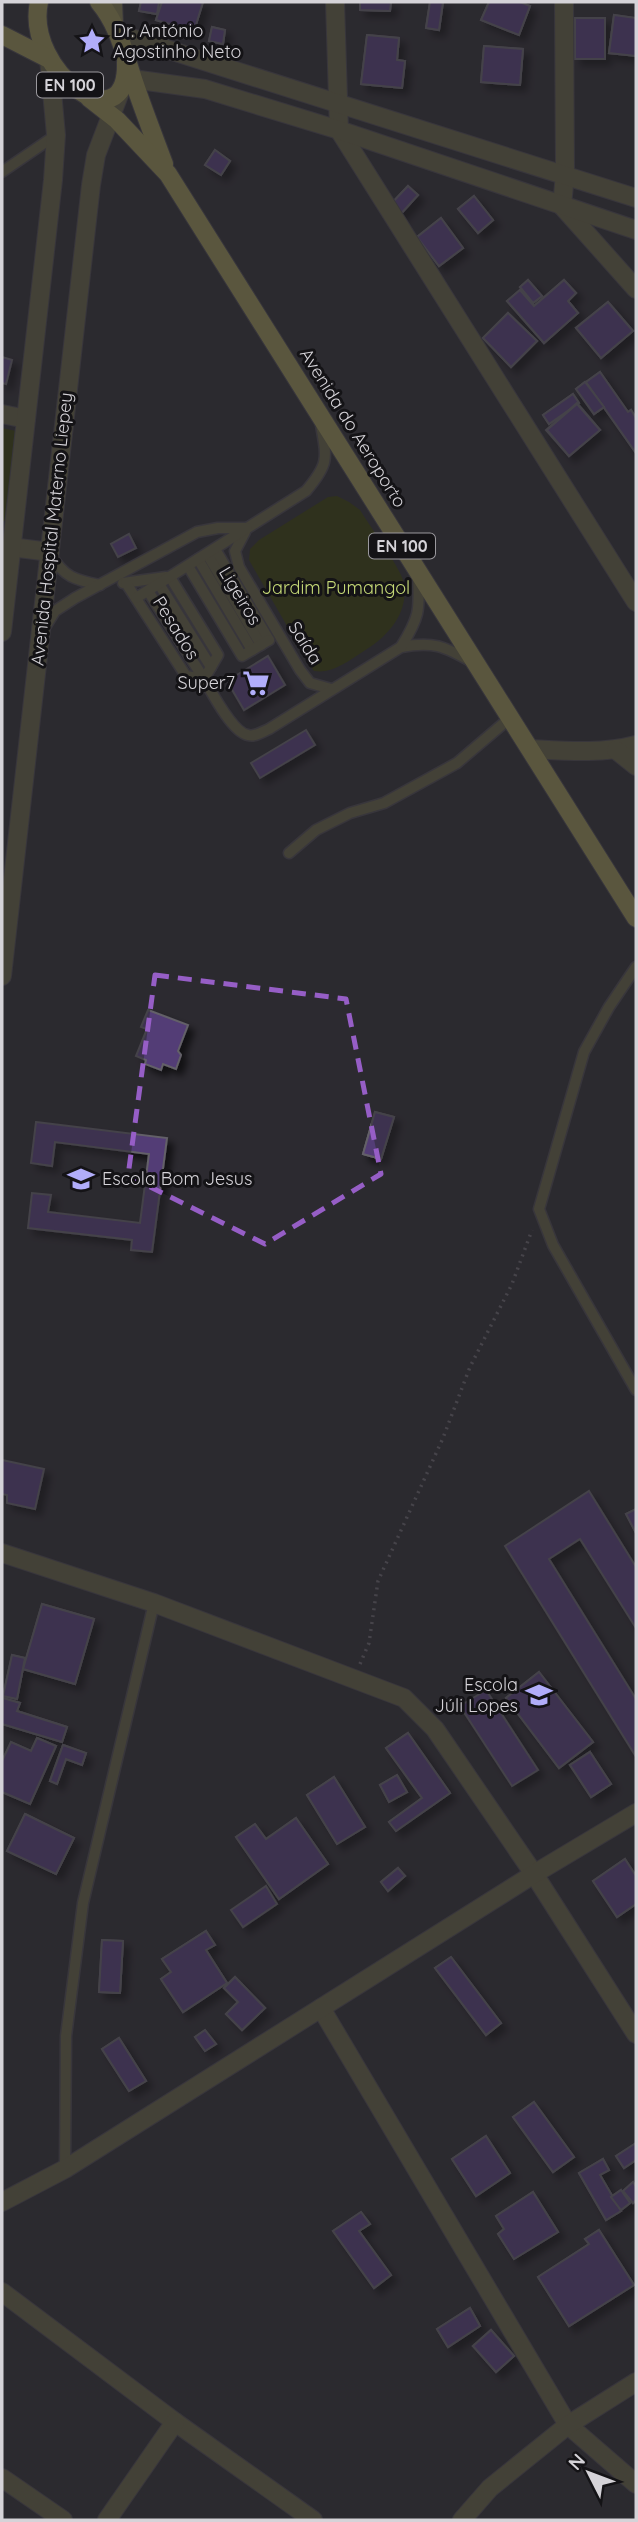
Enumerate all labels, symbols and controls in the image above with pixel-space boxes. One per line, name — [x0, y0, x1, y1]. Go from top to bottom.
place label: Dr. António Agostinho Neto — [113, 19, 241, 63]
place icon: Dr. António Agostinho Neto — [77, 26, 107, 56]
road number: EN 100 — [37, 72, 103, 97]
street label: Avenida do Aeroporto — [295, 344, 412, 512]
street label: Avenida Hospital Materno Liepey — [26, 391, 77, 667]
road number: EN 100 — [369, 534, 435, 558]
street label: Ligeiros — [214, 562, 267, 629]
park label: Jardim Pumangol — [262, 576, 410, 599]
street label: Pesados — [148, 592, 205, 664]
street label: Saída — [283, 617, 328, 669]
supermarket icon: Super7 — [241, 668, 271, 698]
place label: Super7 — [177, 671, 235, 694]
school or university icon: Escola Bom Jesus — [66, 1164, 96, 1194]
place label: Escola Bom Jesus — [102, 1167, 252, 1190]
place label: Escola Júli Lopes — [435, 1673, 518, 1717]
school or university icon: Escola Júli Lopes — [524, 1680, 554, 1710]
north arrow — [554, 2438, 624, 2508]
text: N — [563, 2448, 590, 2475]

